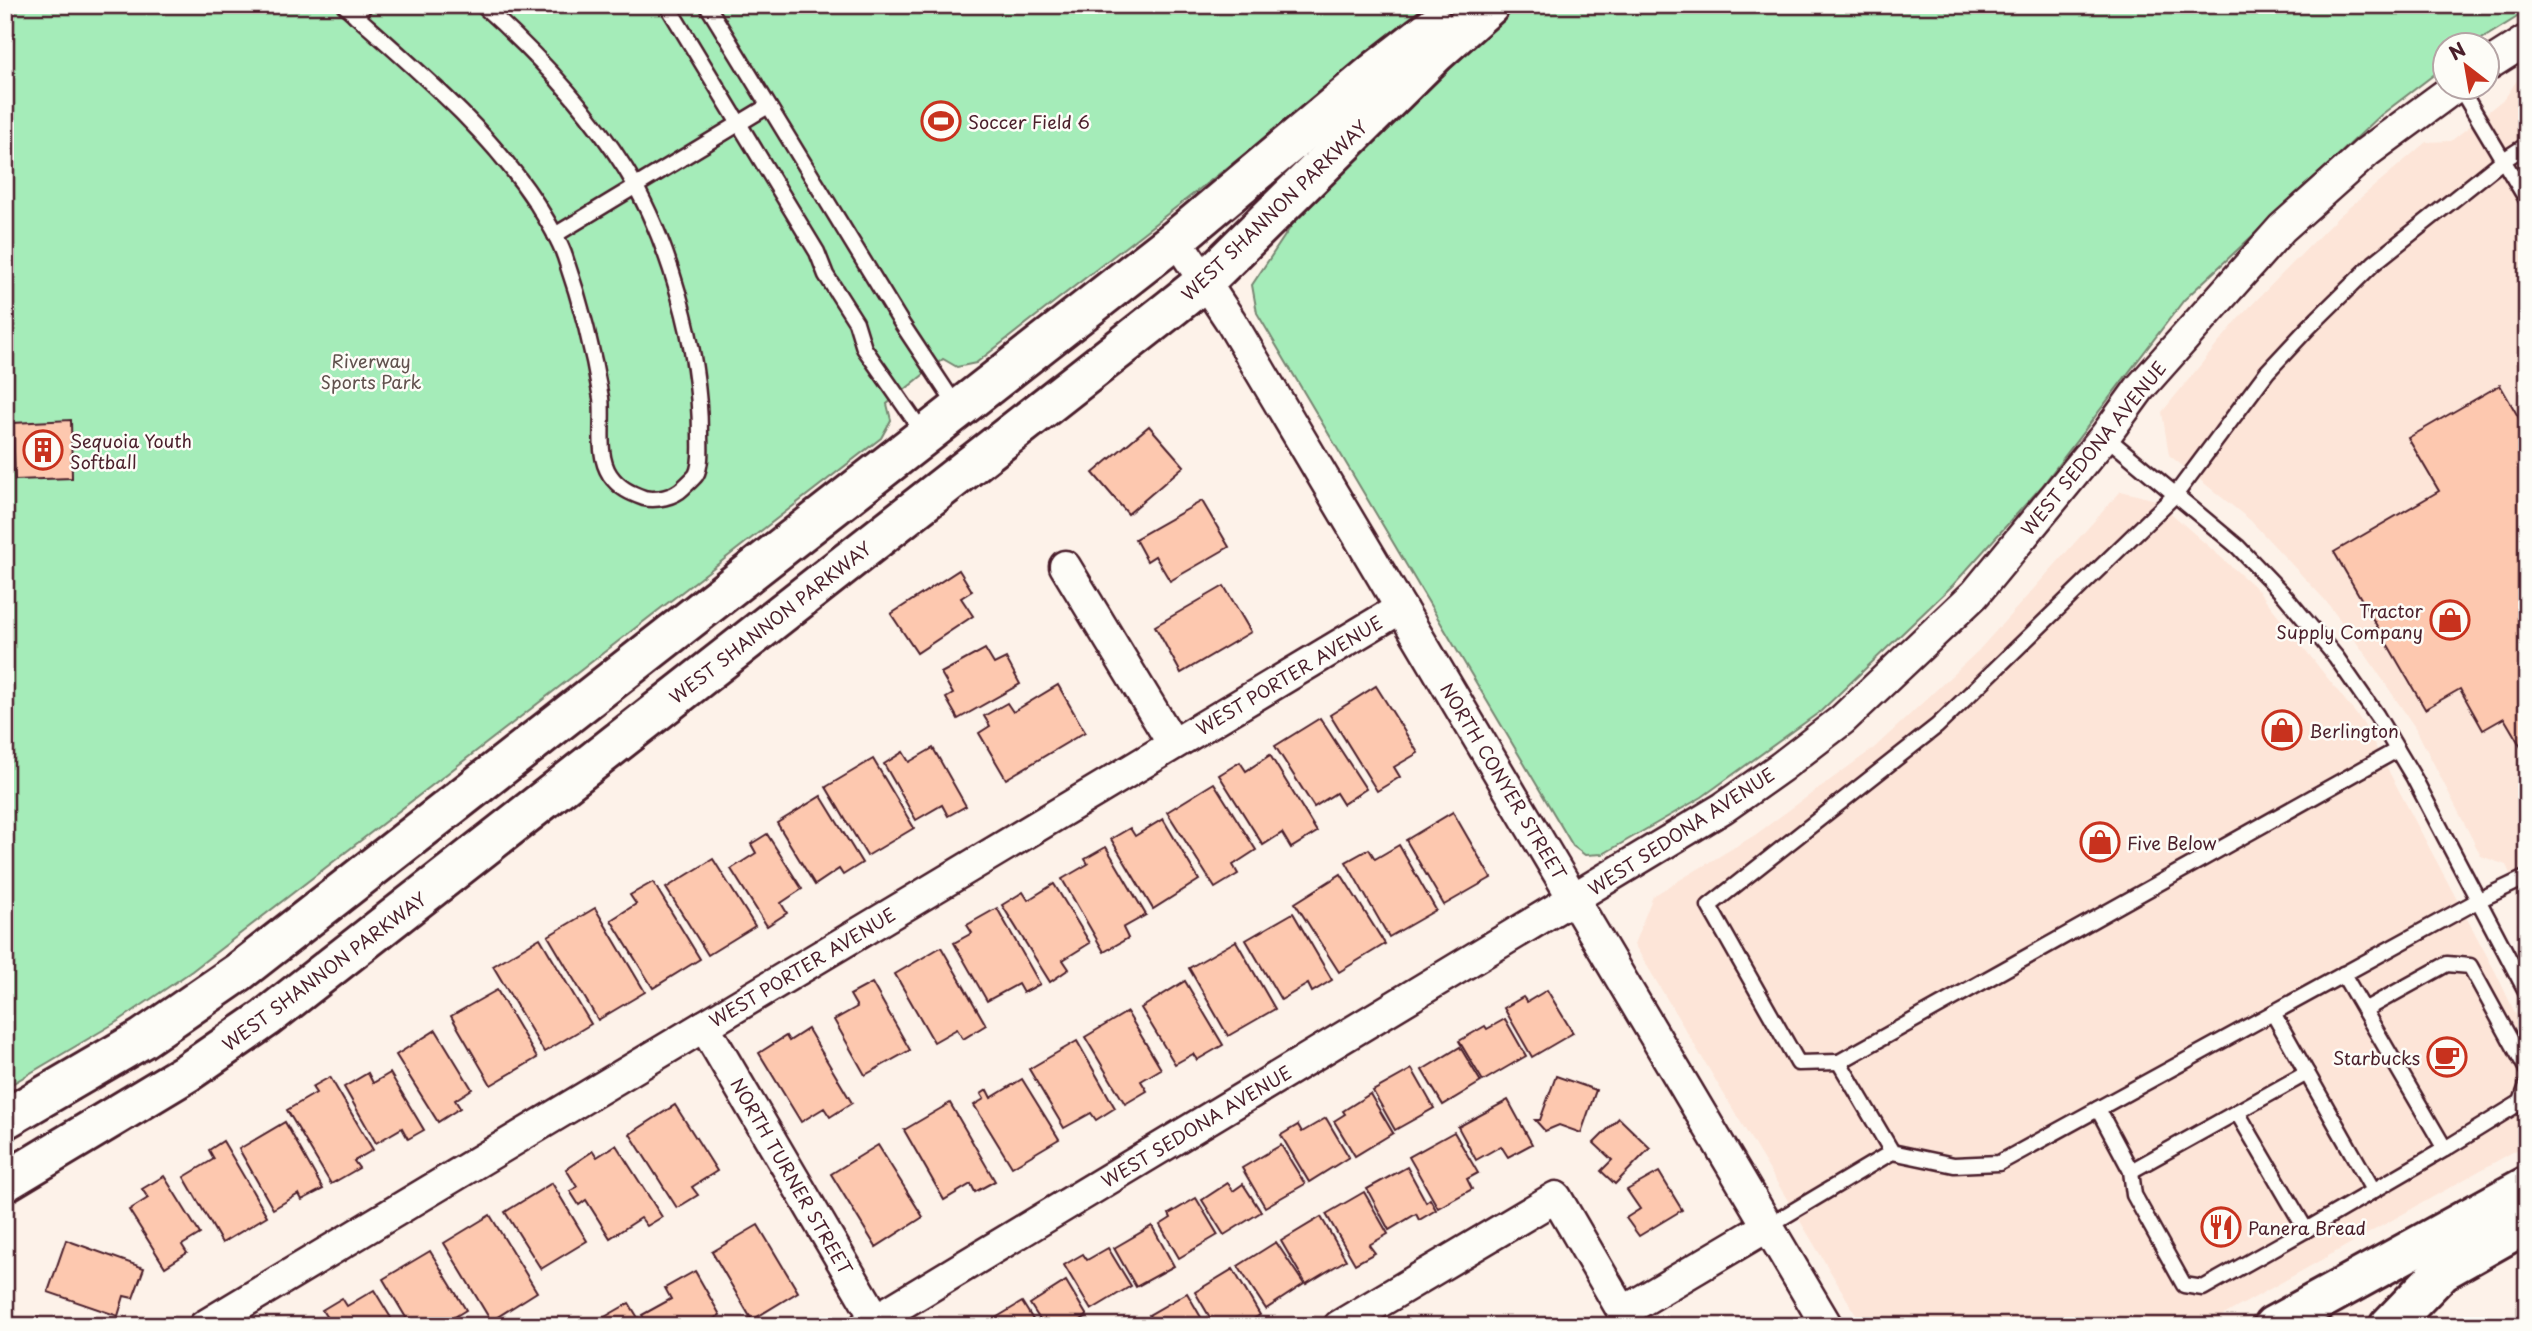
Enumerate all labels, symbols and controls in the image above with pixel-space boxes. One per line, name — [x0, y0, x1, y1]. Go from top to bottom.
north arrow — [2430, 32, 2500, 102]
text: N — [2443, 35, 2470, 66]
sports icon: Soccer Field 6 — [920, 100, 962, 142]
place label: Soccer Field 6 — [968, 108, 1090, 135]
street label: WEST SHANNON PARKWAY — [1175, 113, 1373, 307]
park label: Riverway Sports Park — [320, 347, 422, 395]
street label: WEST SEDONA AVENUE — [2014, 355, 2172, 541]
place label: Sequoia Youth Softball — [70, 427, 192, 475]
building icon: Sequoia Youth Softball — [22, 429, 64, 471]
street label: WEST SHANNON PARKWAY — [663, 534, 877, 710]
place label: Tractor Supply Company — [2276, 597, 2424, 645]
shop icon: Tractor Supply Company — [2429, 599, 2471, 641]
street label: WEST PORTER AVENUE — [1191, 609, 1387, 741]
street label: NORTH CONYER STREET — [1434, 677, 1574, 885]
shop icon: Berlington — [2261, 709, 2303, 751]
place label: Berlington — [2309, 717, 2399, 744]
street label: WEST SEDONA AVENUE — [1582, 760, 1780, 902]
shop icon: Five Below — [2079, 821, 2121, 863]
place label: Five Below — [2127, 829, 2216, 856]
street label: WEST SHANNON PARKWAY — [216, 885, 432, 1057]
street label: WEST PORTER AVENUE — [704, 901, 900, 1033]
cafe icon: Starbucks — [2426, 1036, 2468, 1078]
place label: Starbucks — [2333, 1044, 2420, 1071]
street label: WEST SEDONA AVENUE — [1096, 1058, 1296, 1194]
street label: NORTH TURNER STREET — [724, 1072, 860, 1280]
restaurant icon: Panera Bread — [2200, 1206, 2242, 1248]
place label: Panera Bread — [2248, 1214, 2366, 1241]

